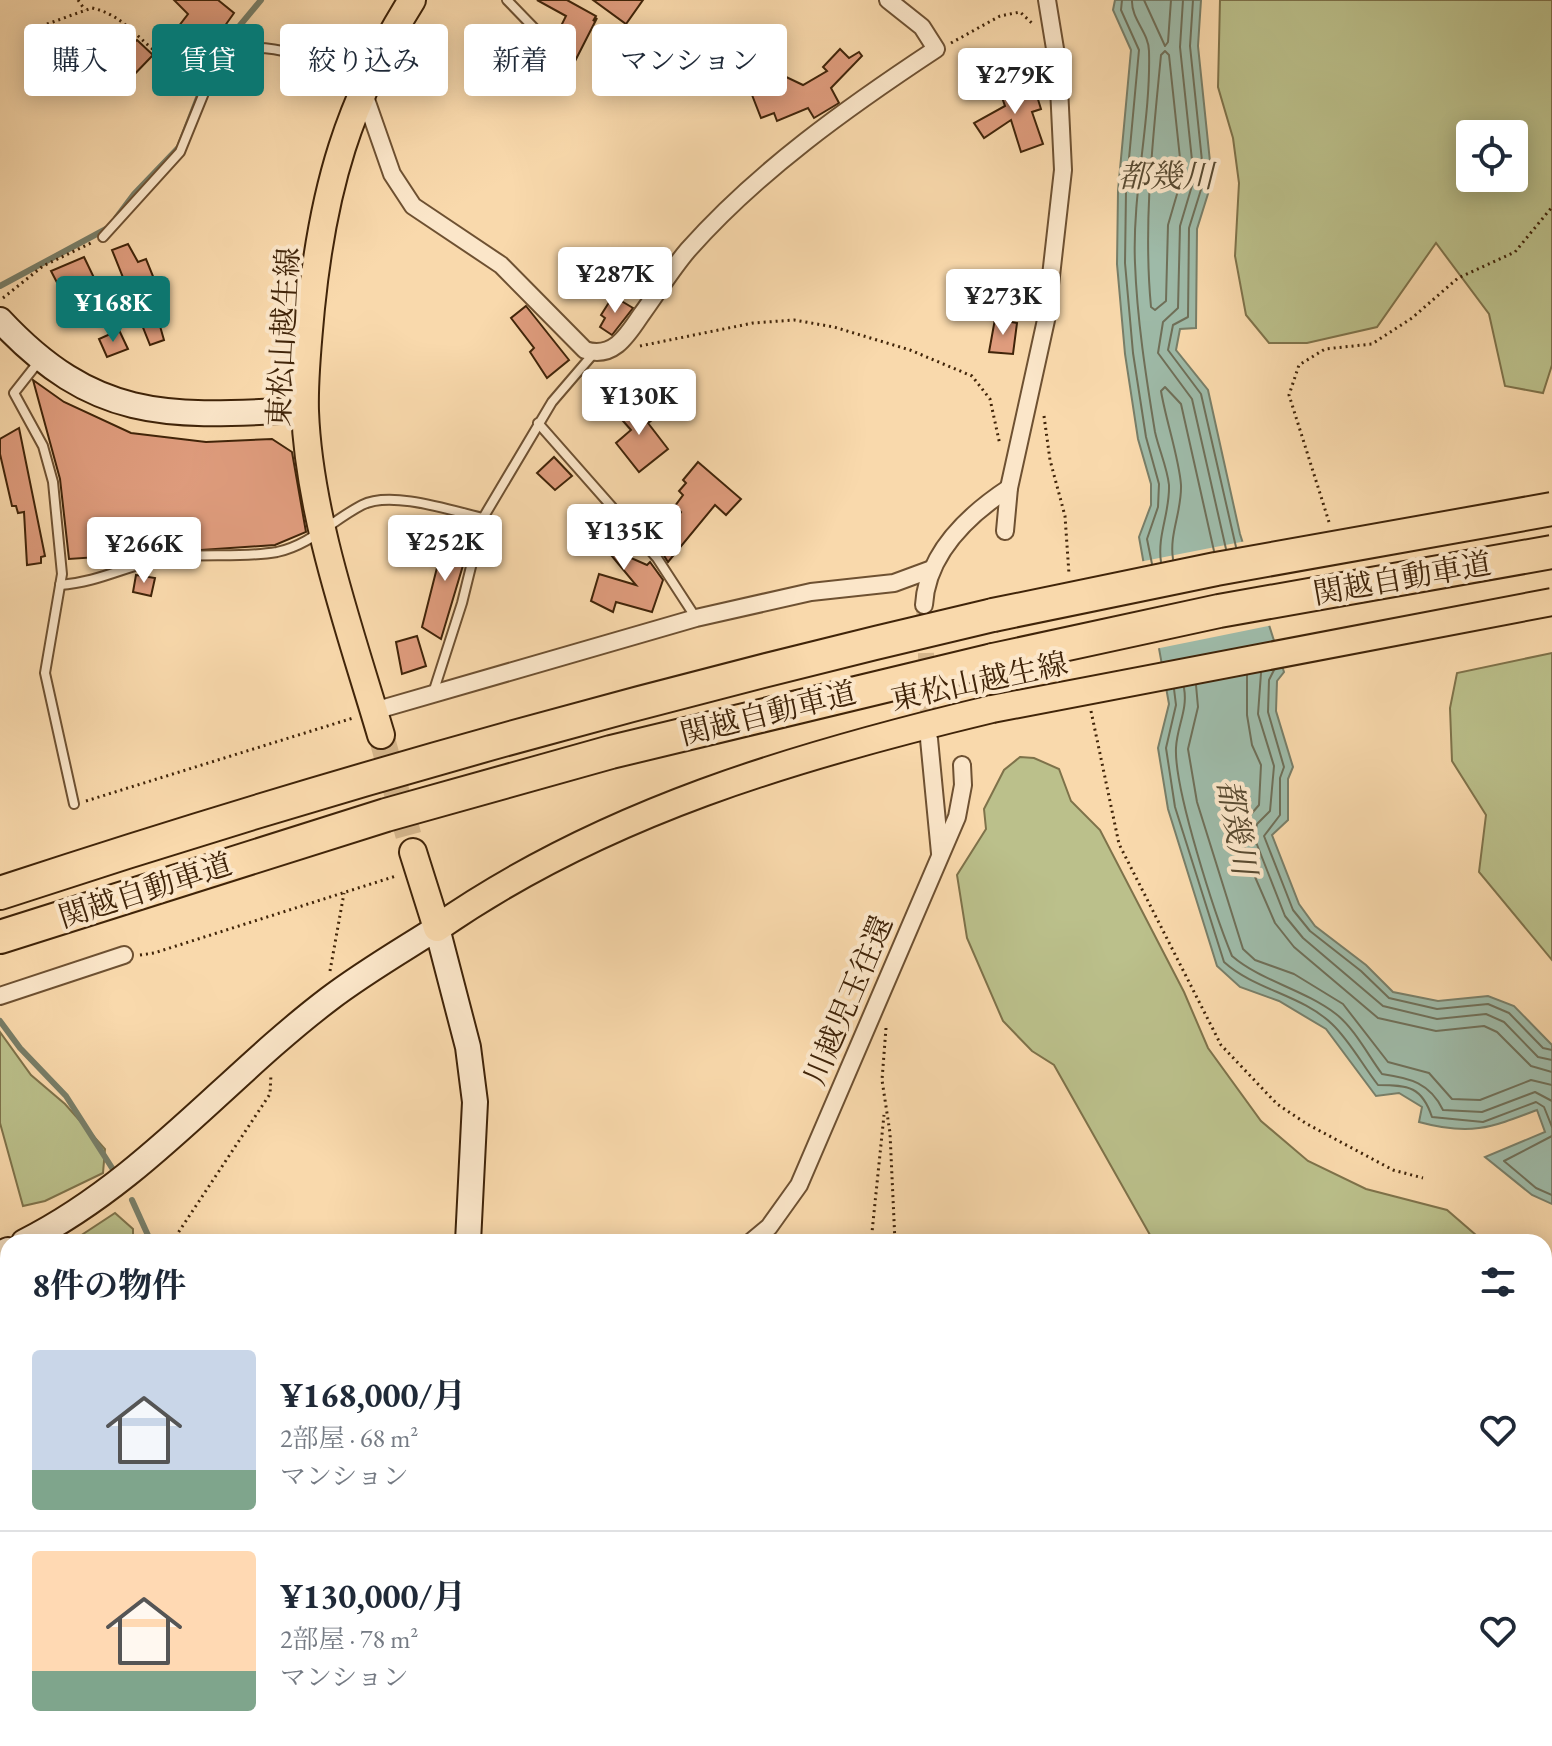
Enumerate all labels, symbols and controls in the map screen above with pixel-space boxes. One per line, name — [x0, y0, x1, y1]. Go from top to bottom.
chip: 購入 — [24, 24, 136, 96]
chip: 賃貸 — [152, 24, 264, 96]
chip: 絞り込み — [280, 24, 448, 96]
chip: 新着 — [464, 24, 576, 96]
chip: マンション — [592, 24, 787, 96]
pin: ¥279K — [959, 48, 1071, 116]
text: ¥279K — [976, 57, 1054, 91]
map controls — [1456, 120, 1528, 192]
button: locate — [1456, 120, 1528, 192]
water label: 都幾川 — [1118, 155, 1217, 197]
street label: 東松山越生線 — [259, 246, 307, 428]
pin: ¥287K — [559, 247, 671, 315]
text: ¥287K — [576, 256, 654, 290]
pin: ¥273K — [947, 269, 1059, 337]
pin: ¥168K — [57, 276, 169, 344]
text: ¥273K — [964, 278, 1042, 312]
text: ¥168K — [74, 285, 152, 319]
pin: ¥130K — [583, 369, 695, 437]
text: ¥130K — [600, 378, 678, 412]
pin: ¥135K — [568, 504, 680, 572]
text: ¥135K — [585, 513, 663, 547]
pin: ¥252K — [389, 515, 501, 583]
pin: ¥266K — [88, 517, 200, 585]
text: ¥252K — [406, 524, 484, 558]
text: ¥266K — [105, 526, 183, 560]
street label: 関越自動車道 — [1310, 543, 1494, 613]
street label: 東松山越生線 — [887, 643, 1071, 719]
street label: 関越自動車道 — [676, 672, 860, 754]
water label: 都幾川 — [1208, 776, 1267, 881]
street label: 関越自動車道 — [53, 844, 237, 936]
street label: 川越児玉往還 — [795, 910, 901, 1090]
icon: filters — [1476, 1260, 1520, 1304]
text: 8件の物件 — [32, 1263, 186, 1307]
text: ¥168,000/月 — [280, 1373, 466, 1417]
icon: home — [96, 1382, 192, 1478]
icon: heart — [1476, 1408, 1520, 1452]
text: 2部屋 · 68 m² — [280, 1421, 418, 1455]
text: マンション — [280, 1459, 409, 1493]
text: ¥130,000/月 — [280, 1574, 466, 1618]
icon: home — [96, 1583, 192, 1679]
icon: heart — [1476, 1609, 1520, 1653]
text: 2部屋 · 78 m² — [280, 1622, 418, 1656]
text: マンション — [280, 1660, 409, 1694]

